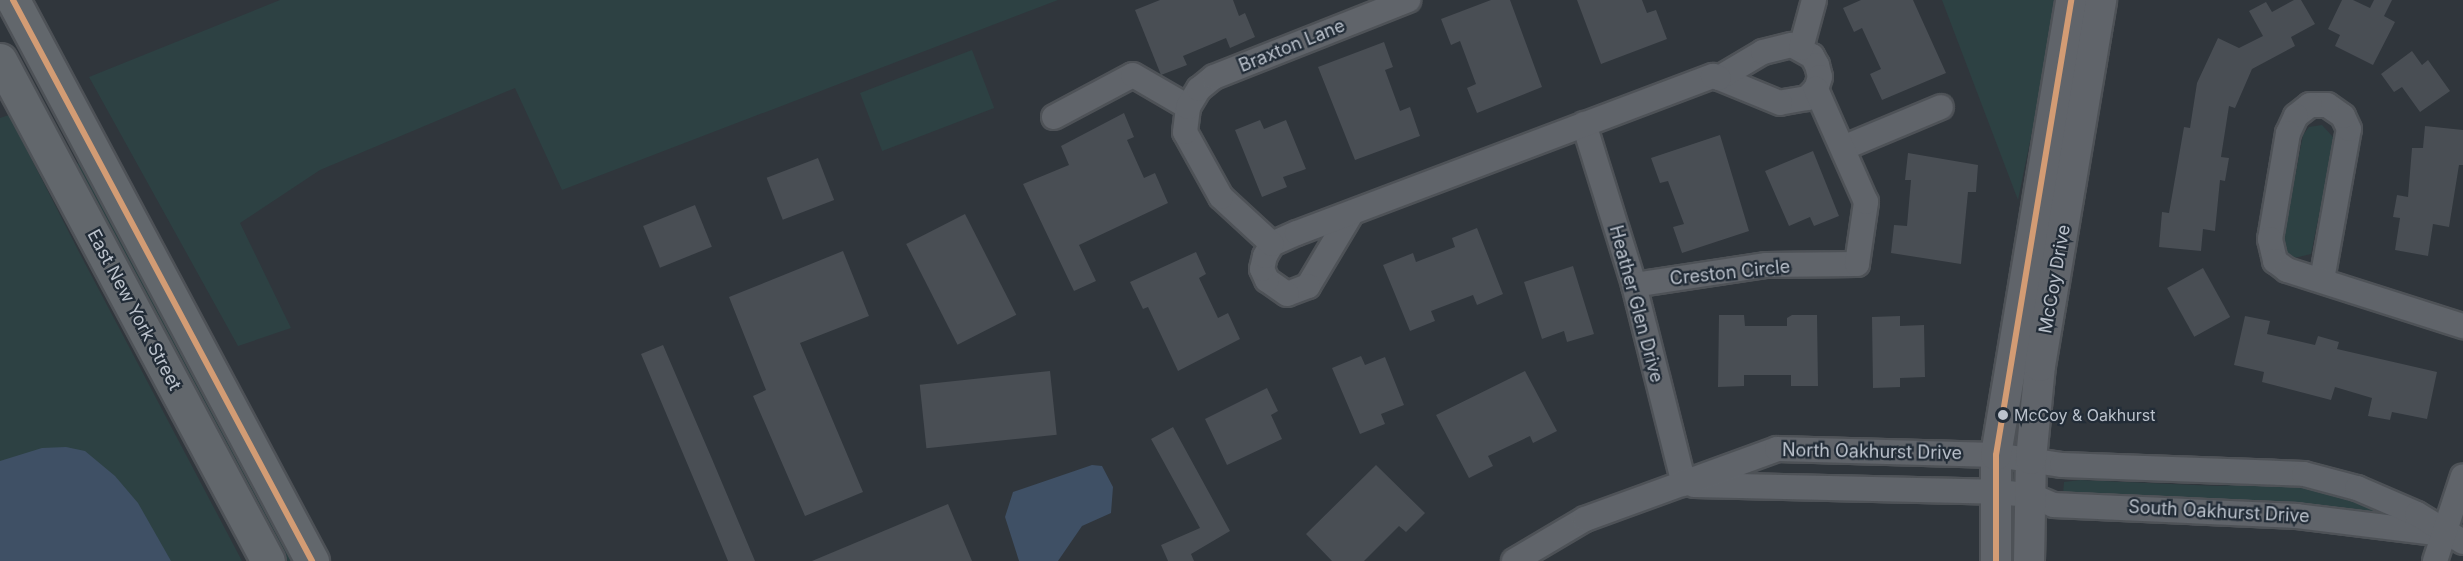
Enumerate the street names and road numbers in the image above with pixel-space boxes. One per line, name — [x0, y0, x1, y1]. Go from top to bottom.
street label: Braxton Lane — [1236, 15, 1348, 77]
street label: Heather Glen Drive — [1605, 223, 1667, 385]
street label: McCoy Drive — [2035, 223, 2075, 335]
street label: East New York Street — [82, 226, 186, 394]
street label: Creston Circle — [1669, 256, 1791, 290]
street label: North Oakhurst Drive — [1782, 440, 1962, 464]
street label: South Oakhurst Drive — [2128, 496, 2310, 528]

